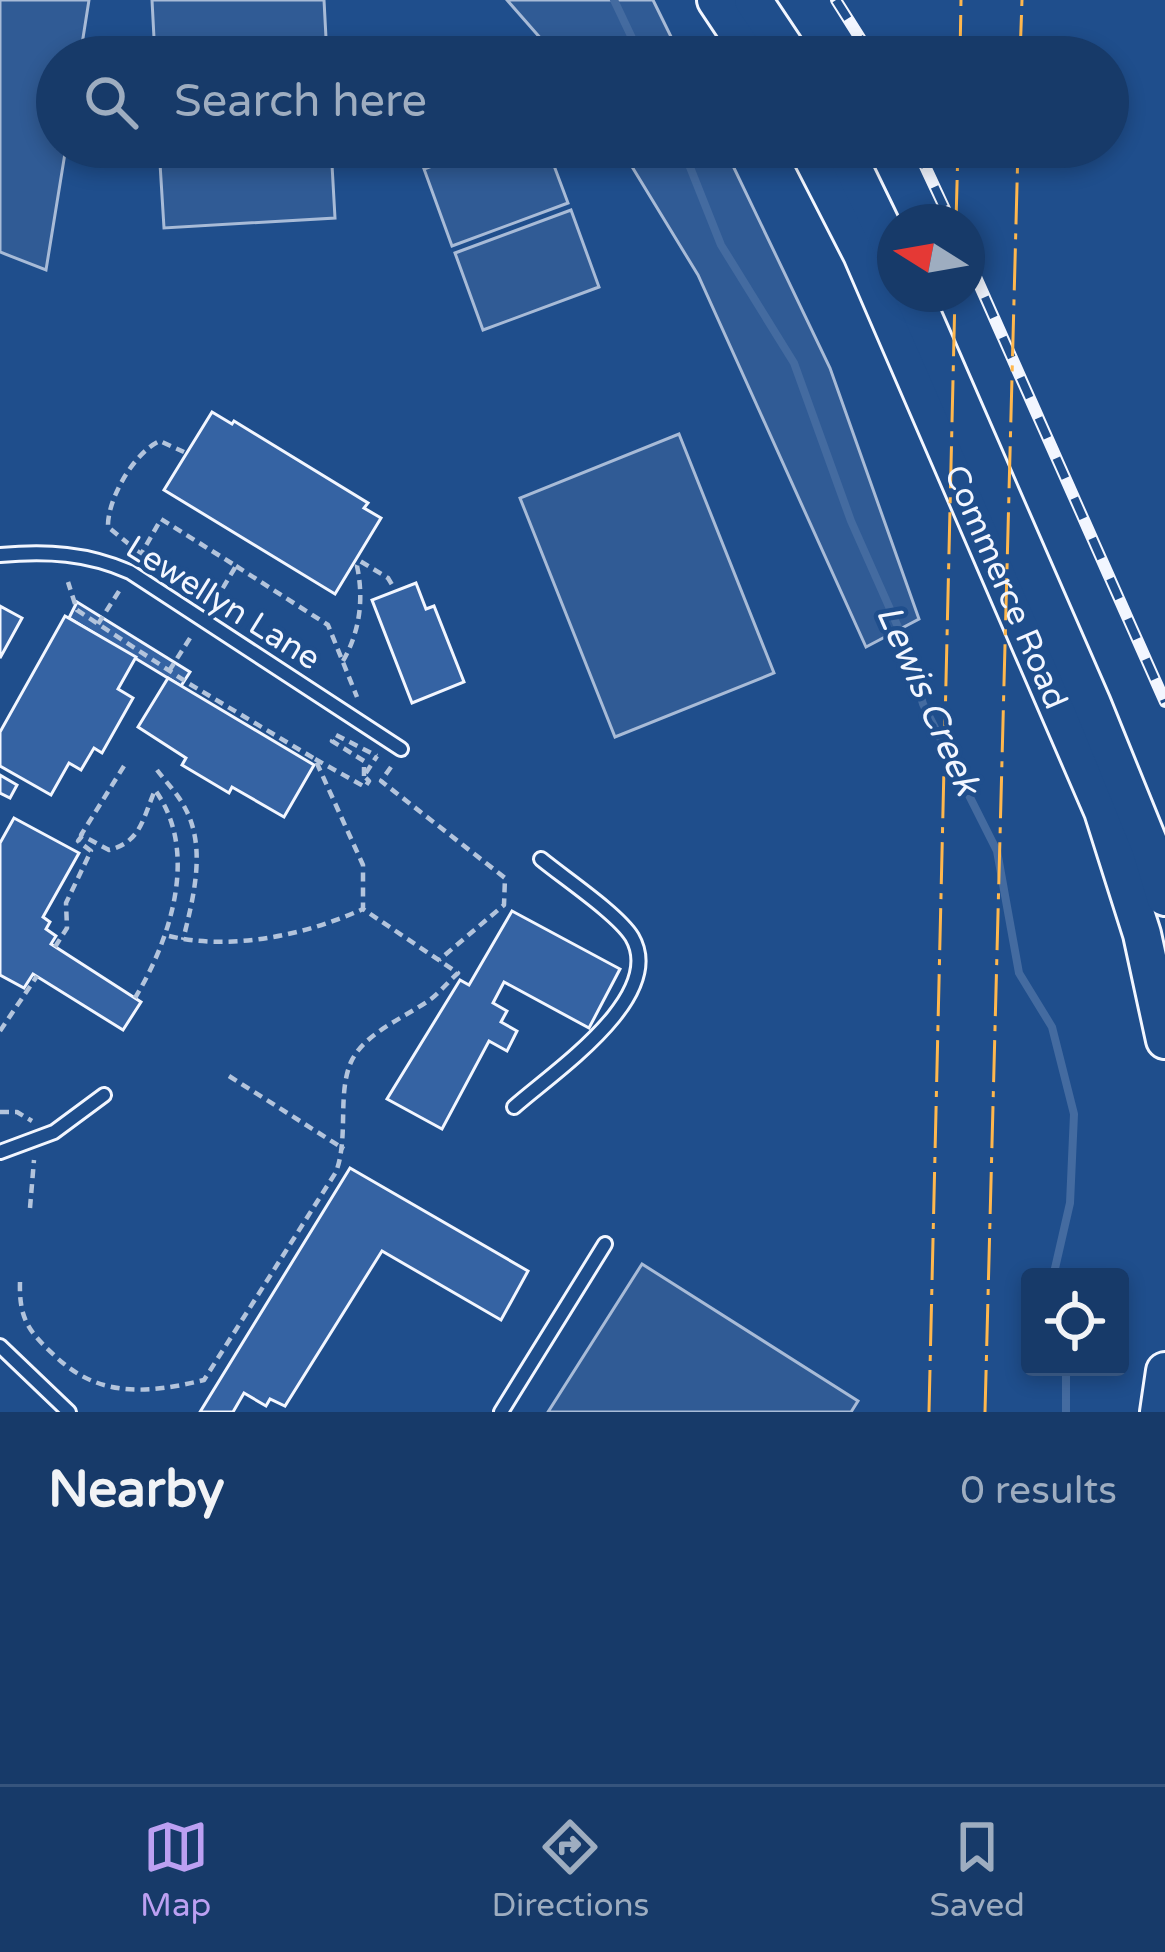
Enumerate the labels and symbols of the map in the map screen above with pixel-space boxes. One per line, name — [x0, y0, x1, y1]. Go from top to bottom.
north arrow — [877, 204, 985, 312]
street label: Commerce Road — [936, 459, 1076, 715]
street label: Lewellyn Lane — [119, 528, 327, 678]
water label: Lewis Creek — [867, 598, 990, 804]

